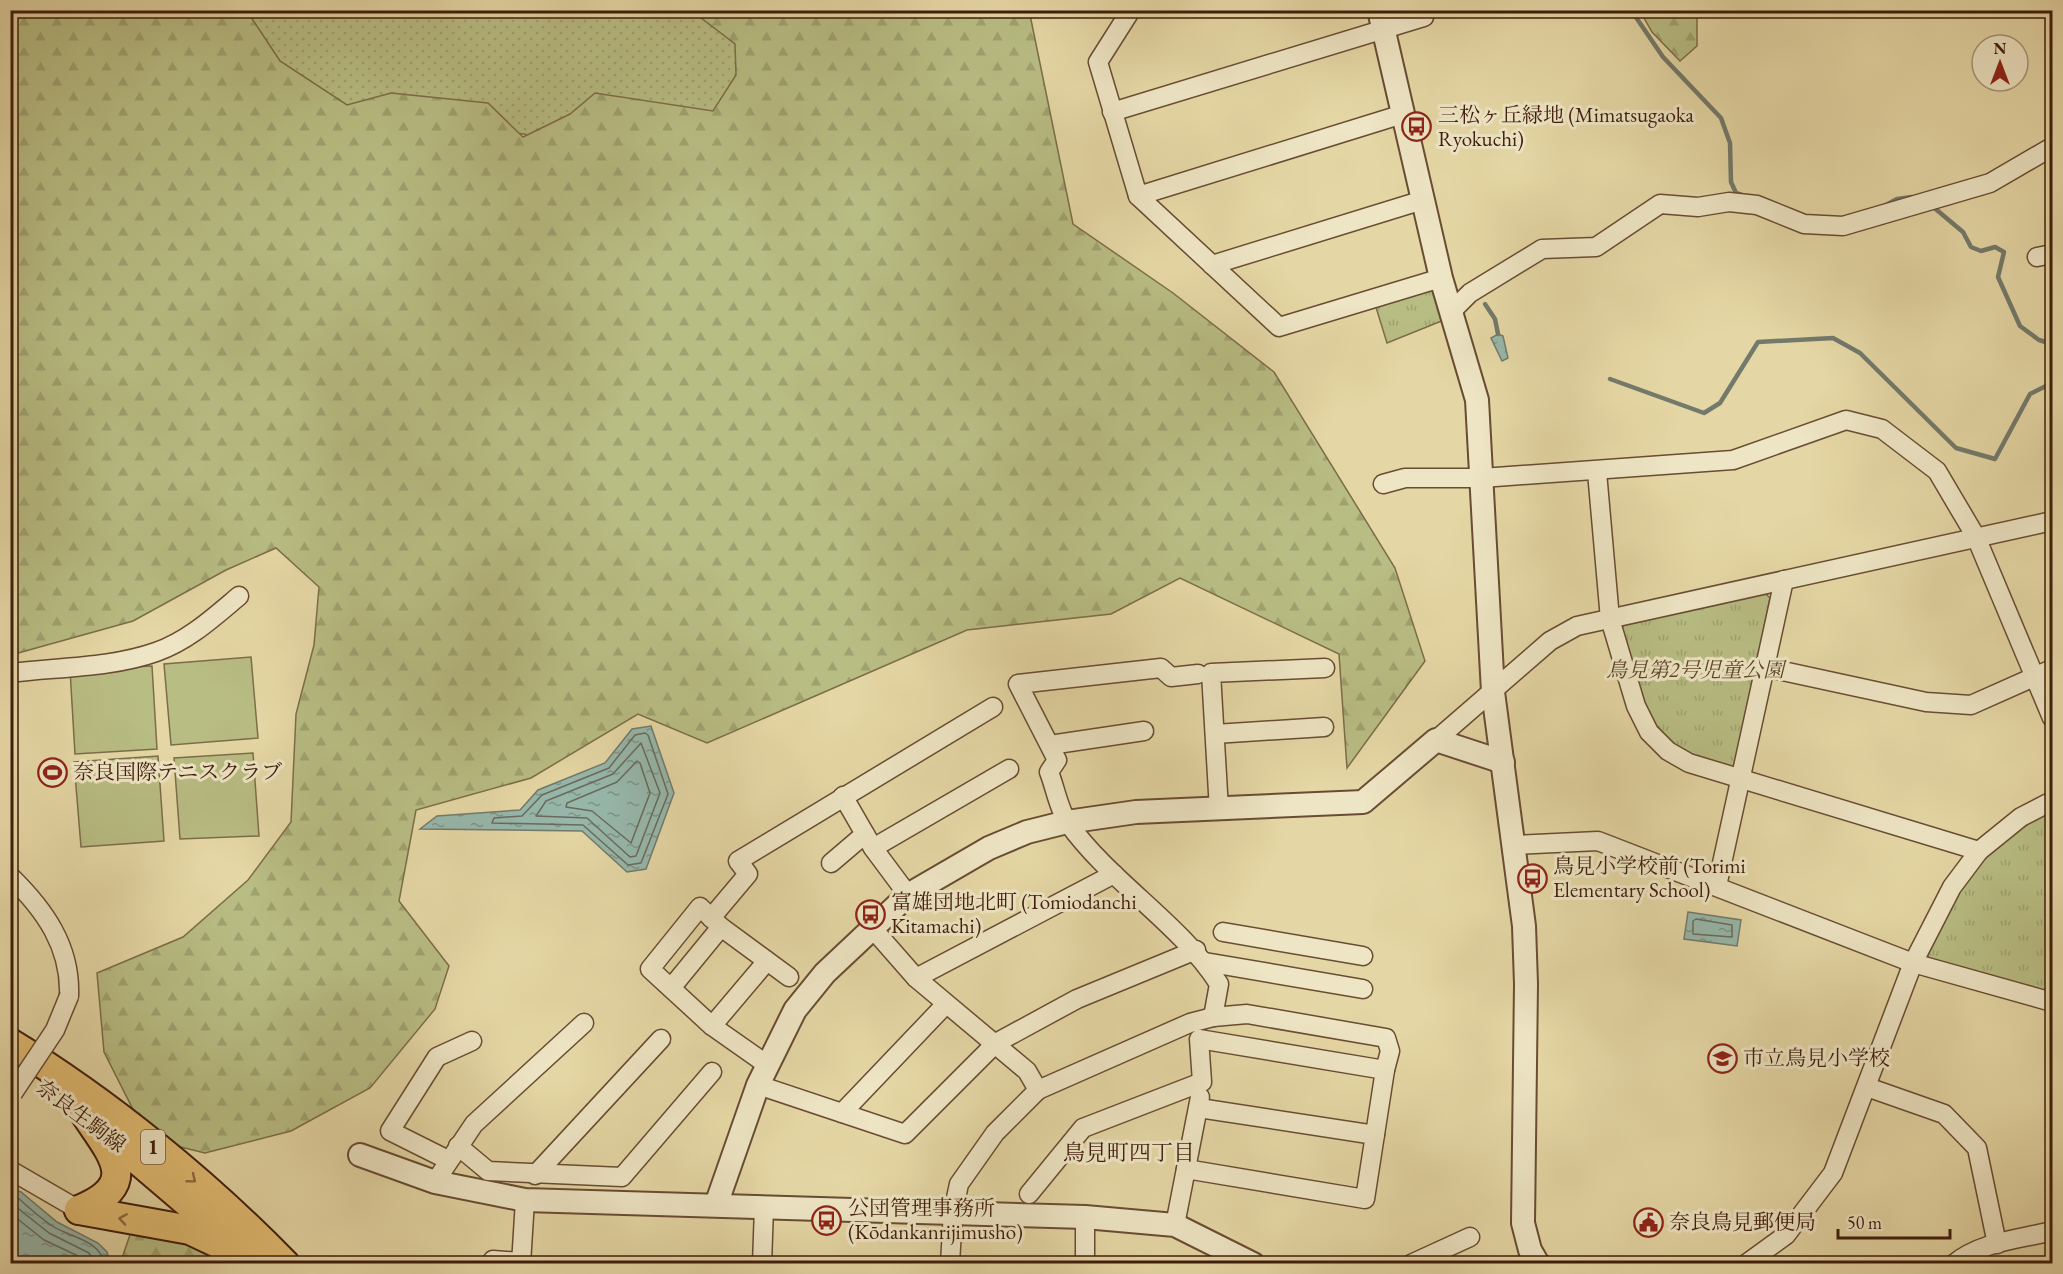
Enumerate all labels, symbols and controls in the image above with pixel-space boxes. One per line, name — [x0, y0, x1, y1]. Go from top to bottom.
north arrow — [1970, 33, 2030, 93]
text: N — [1994, 38, 2007, 59]
place label: 三松ヶ丘緑地 (Mimatsugaoka Ryokuchi) — [1438, 101, 1694, 152]
bus stop icon: 三松ヶ丘緑地 (Mimatsugaoka Ryokuchi) — [1401, 111, 1433, 143]
park label: 鳥見第2号児童公園 — [1606, 656, 1787, 683]
sports icon: 奈良国際テニスクラブ — [36, 756, 68, 788]
place label: 奈良国際テニスクラブ — [73, 758, 282, 785]
place label: 鳥見小学校前 (Torimi Elementary School) — [1553, 852, 1746, 903]
bus stop icon: 鳥見小学校前 (Torimi Elementary School) — [1516, 862, 1548, 894]
place label: 富雄団地北町 (Tomiodanchi Kitamachi) — [891, 888, 1137, 939]
bus stop icon: 富雄団地北町 (Tomiodanchi Kitamachi) — [854, 898, 886, 930]
school or university icon: 市立鳥見小学校 — [1706, 1042, 1738, 1074]
place label: 市立鳥見小学校 — [1743, 1044, 1890, 1071]
street label: 奈良生駒線 — [31, 1073, 131, 1158]
road number: 1 — [141, 1130, 165, 1164]
district label: 鳥見町四丁目 — [1063, 1138, 1195, 1167]
one-way arrow — [185, 1171, 196, 1182]
place label: 公団管理事務所 (Kōdankanrijimusho) — [848, 1194, 1023, 1245]
scale bar — [1838, 1202, 1950, 1240]
bus stop icon: 公団管理事務所 (Kōdankanrijimusho) — [811, 1204, 843, 1236]
public building icon: 奈良鳥見郵便局 — [1632, 1206, 1664, 1238]
place label: 奈良鳥見郵便局 — [1669, 1208, 1816, 1235]
text: 50 m — [1847, 1211, 1882, 1234]
one-way arrow — [119, 1214, 128, 1226]

